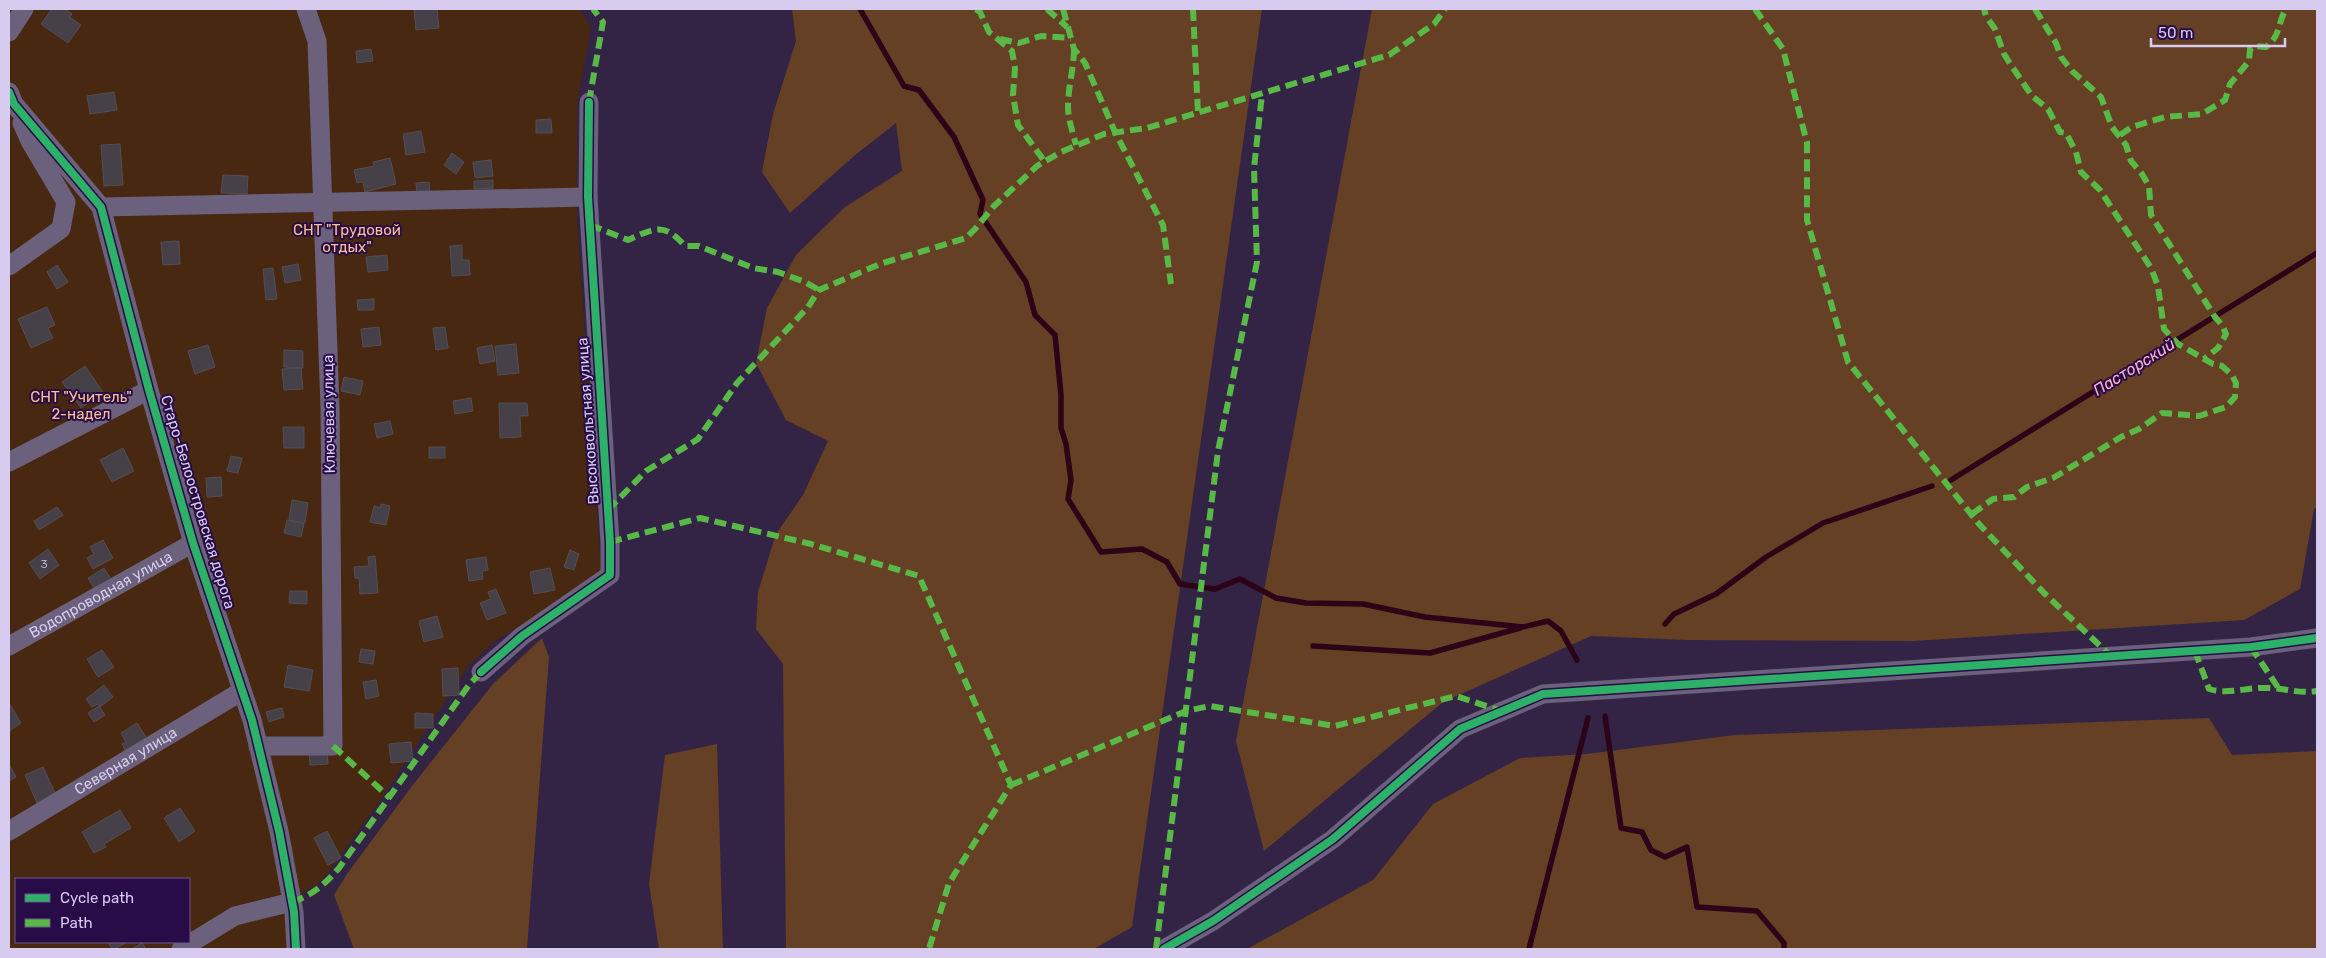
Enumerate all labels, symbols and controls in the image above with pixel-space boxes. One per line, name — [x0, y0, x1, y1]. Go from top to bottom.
scale bar — [2151, 15, 2285, 47]
text: 50 m — [2158, 24, 2193, 42]
park label: СНТ "Трудовой отдых" — [293, 221, 401, 256]
water label: Пасторский — [2090, 334, 2179, 400]
street label: Высоковольтная улица — [573, 337, 603, 505]
street label: Ключевая улица — [319, 355, 339, 473]
park label: СНТ "Учитель" 2-надел — [30, 388, 132, 423]
street label: Старо-Белоостровская дорога — [157, 393, 239, 611]
street label: Водопроводная улица — [26, 547, 175, 642]
house number: 3 — [40, 557, 48, 571]
street label: Северная улица — [71, 723, 180, 799]
legend — [15, 878, 190, 943]
text: Cycle path — [60, 889, 134, 907]
text: Path — [60, 914, 93, 932]

